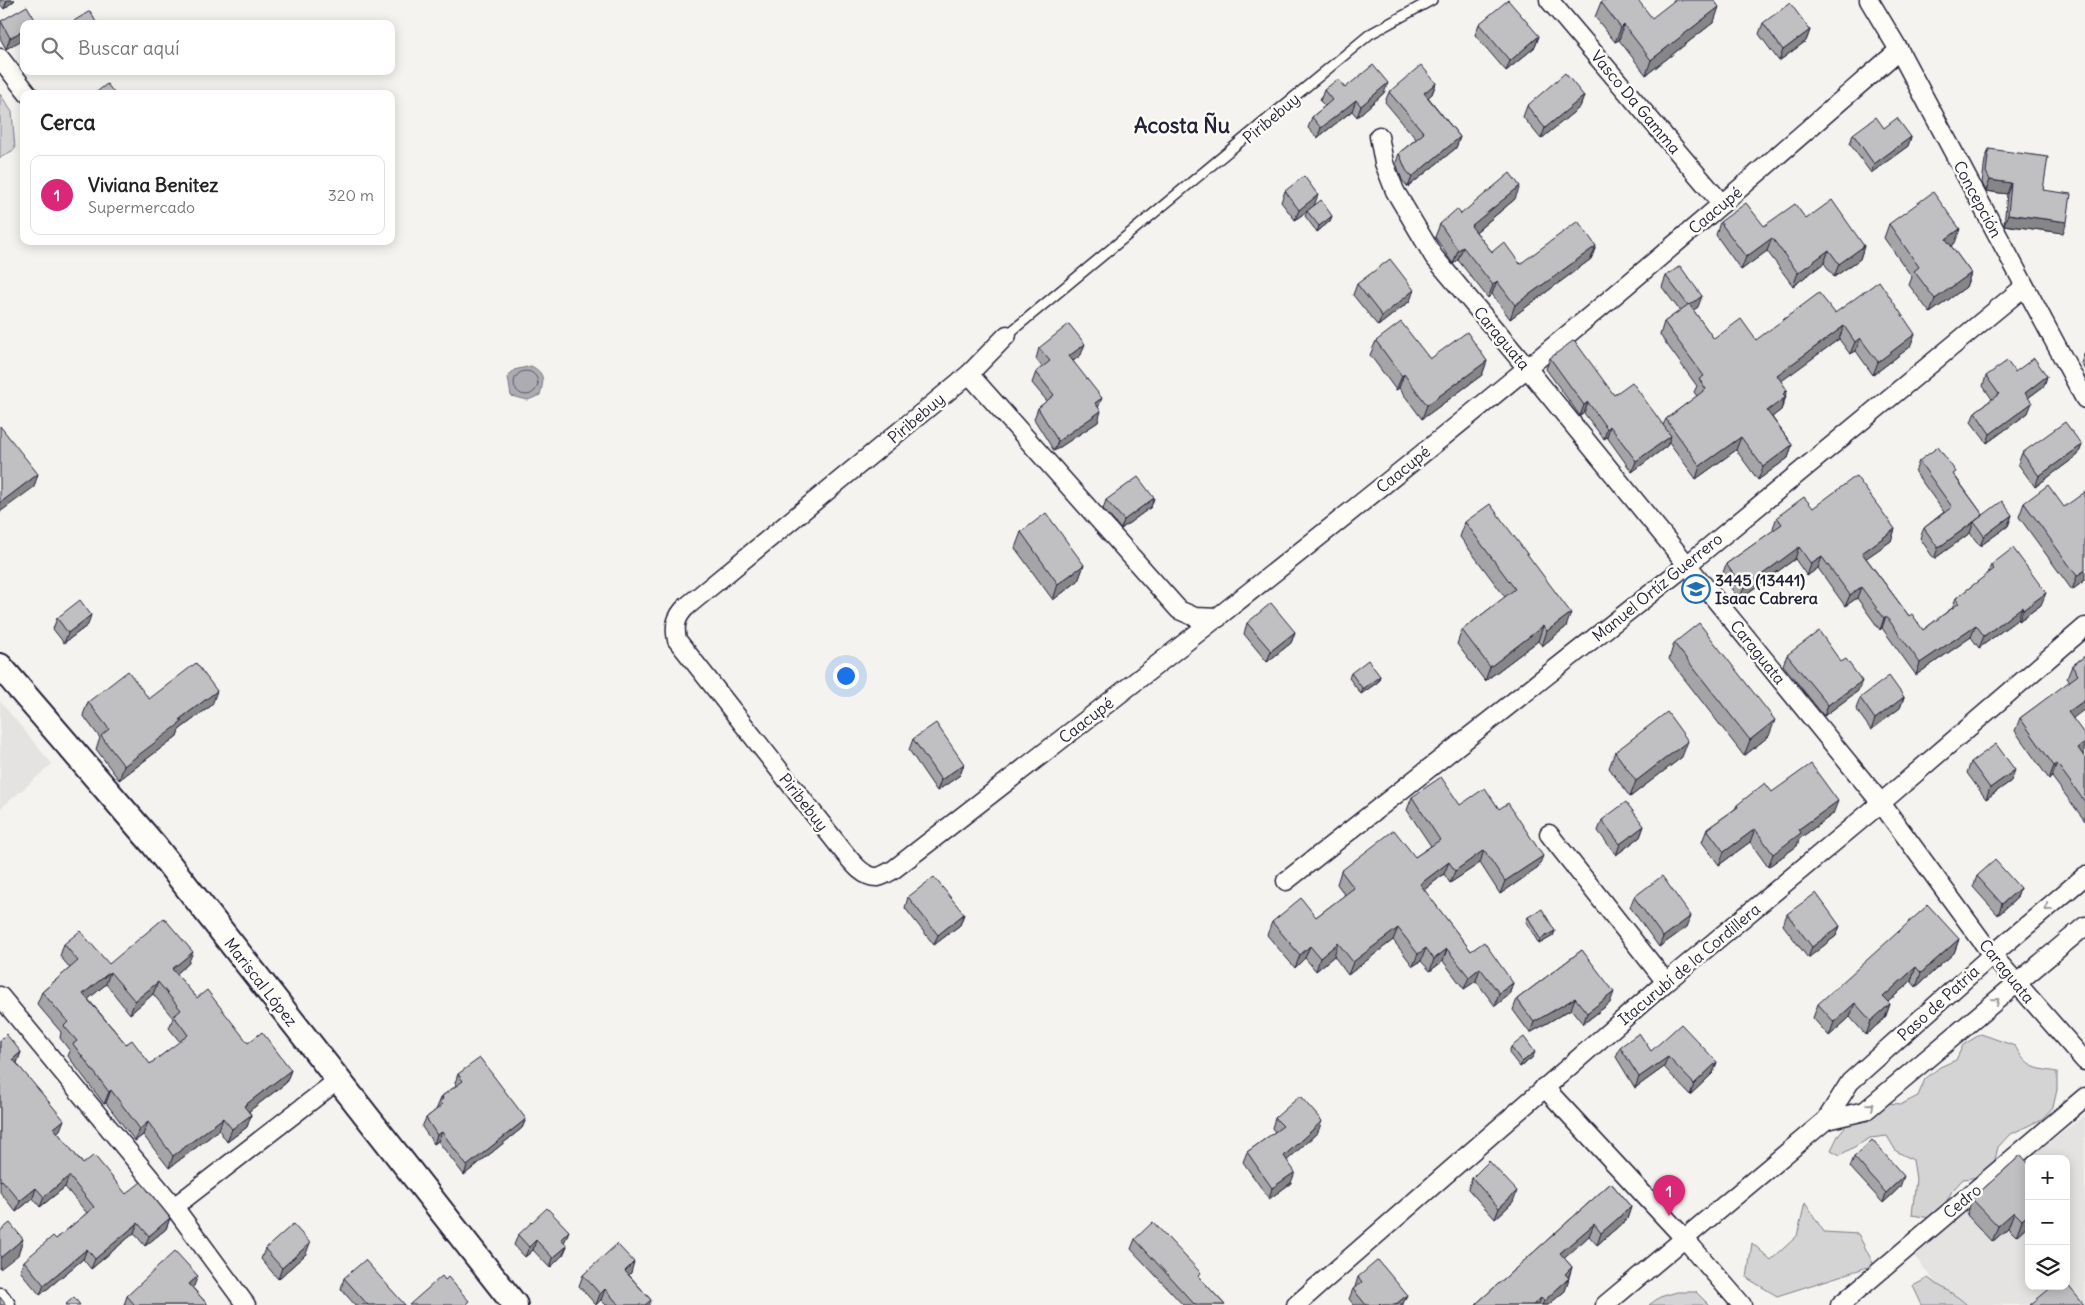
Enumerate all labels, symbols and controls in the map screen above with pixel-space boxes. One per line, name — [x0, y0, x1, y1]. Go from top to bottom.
search box — [20, 20, 395, 75]
icon: search — [38, 34, 66, 62]
text: Buscar aquí — [78, 36, 179, 60]
street label: Vasco Da Gamma — [1587, 46, 1685, 158]
street label: Piribebuy — [1239, 88, 1303, 148]
text: Cerca — [40, 109, 95, 136]
district label: Acosta Ñu — [1134, 112, 1230, 139]
street label: Concepción — [1949, 157, 2007, 241]
text: Viviana Benitez — [88, 173, 218, 197]
street label: Caacupé — [1684, 182, 1746, 238]
text: 1 — [54, 185, 60, 205]
text: 320 m — [328, 185, 374, 205]
text: Supermercado — [88, 197, 195, 217]
street label: Caraguata — [1470, 302, 1534, 374]
street label: Piribebuy — [884, 388, 948, 448]
street label: Caacupé — [1372, 441, 1434, 497]
street label: Manuel Ortíz Guerrero — [1588, 528, 1726, 646]
place label: 3445 (13441) Isaac Cabrera — [1715, 570, 1818, 608]
school or university icon: 3445 (13441) Isaac Cabrera — [1681, 574, 1711, 604]
street label: Caraguata — [1726, 616, 1790, 688]
your location — [833, 663, 859, 689]
street label: Caacupé — [1055, 692, 1117, 748]
street label: Piribebuy — [775, 769, 833, 835]
street label: Itacurubí de la Cordillera — [1614, 899, 1764, 1029]
one-way arrow — [2044, 902, 2053, 911]
street label: Mariscal López — [220, 934, 302, 1031]
street label: Caraguata — [1975, 935, 2039, 1007]
street label: Paso de Patria — [1893, 961, 1983, 1045]
one-way arrow — [1990, 997, 1999, 1006]
one-way arrow — [1866, 1102, 1875, 1111]
map controls — [2025, 1155, 2070, 1290]
button: + — [2025, 1155, 2070, 1200]
pin: 1 — [1653, 1175, 1685, 1216]
street label: Cedro — [1939, 1179, 1985, 1223]
button: − — [2025, 1200, 2070, 1245]
button: layers — [2025, 1245, 2070, 1290]

